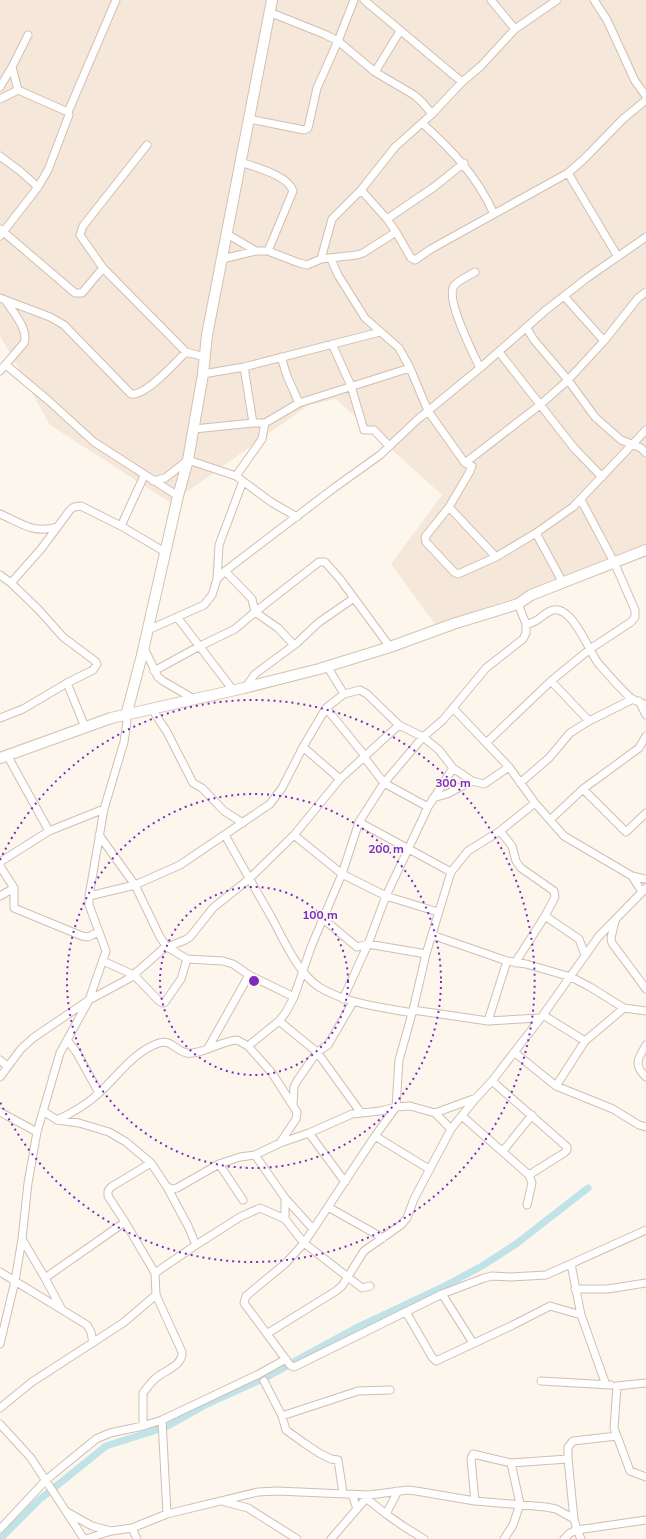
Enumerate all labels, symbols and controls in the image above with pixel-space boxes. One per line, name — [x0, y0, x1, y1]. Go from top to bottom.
text: 300 m — [435, 775, 471, 790]
text: 200 m — [368, 841, 404, 856]
text: 100 m — [302, 907, 338, 922]
centre of rings — [247, 974, 261, 988]

